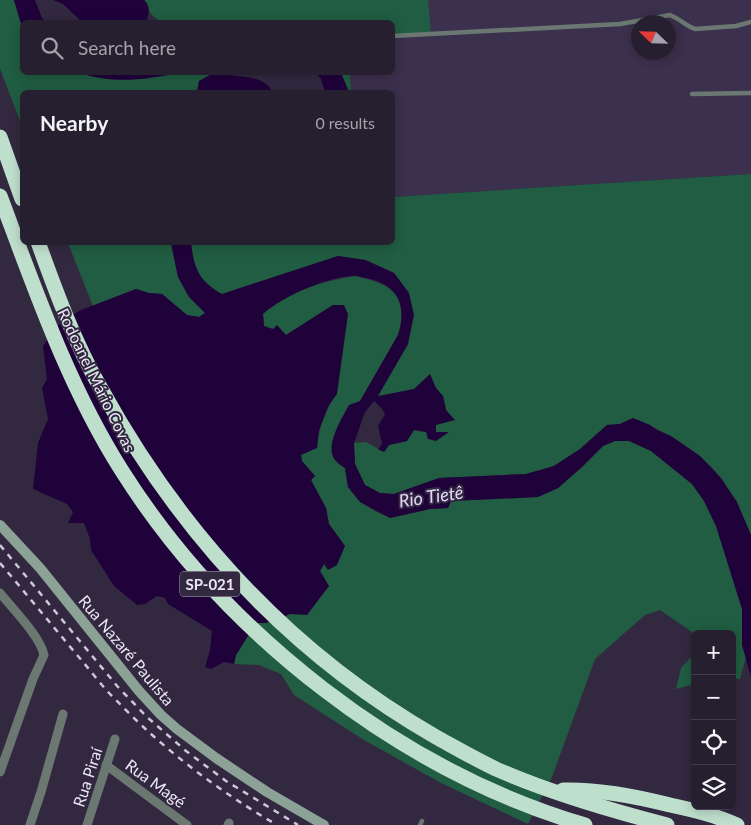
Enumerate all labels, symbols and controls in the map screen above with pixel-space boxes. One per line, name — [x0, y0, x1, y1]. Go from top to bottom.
north arrow — [631, 15, 676, 60]
search box — [20, 20, 395, 75]
icon: search — [38, 34, 66, 62]
text: Search here — [78, 36, 176, 59]
text: Nearby — [40, 110, 108, 135]
text: 0 results — [315, 113, 375, 132]
street label: Rodoanel Mário Covas — [54, 305, 140, 455]
water label: Rio Tietê — [397, 481, 465, 511]
road number: SP-021 — [180, 572, 240, 596]
street label: Rua Nazaré Paulista — [75, 591, 179, 709]
map controls — [691, 630, 736, 810]
button: + — [691, 630, 736, 675]
button: − — [691, 675, 736, 720]
button: locate — [691, 720, 736, 765]
street label: Rua Piraí — [68, 744, 106, 809]
street label: Rua Magé — [122, 755, 190, 811]
button: layers — [691, 765, 736, 810]

